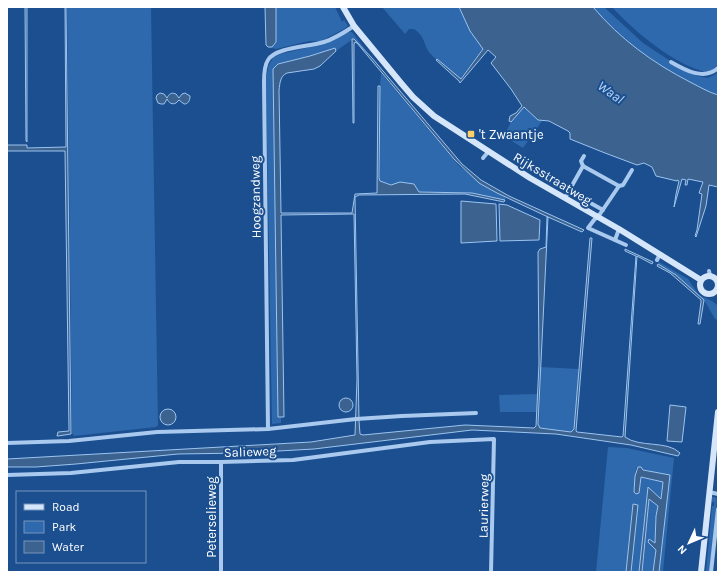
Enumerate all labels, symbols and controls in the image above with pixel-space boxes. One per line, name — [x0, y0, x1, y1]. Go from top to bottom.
water label: Waal — [594, 77, 628, 108]
place label: 't Zwaantje — [479, 127, 544, 142]
marker: 't Zwaantje — [466, 129, 476, 139]
street label: Rijksstraatweg — [511, 149, 595, 208]
street label: Hoogzandweg — [247, 155, 264, 238]
street label: Salieweg — [223, 443, 277, 460]
street label: Laurierweg — [475, 473, 492, 538]
street label: Peterselieweg — [204, 476, 219, 558]
legend — [16, 491, 146, 563]
text: Road — [52, 500, 80, 514]
text: Park — [52, 520, 77, 534]
north arrow — [669, 523, 709, 563]
text: Water — [52, 540, 85, 554]
text: N — [675, 542, 690, 557]

